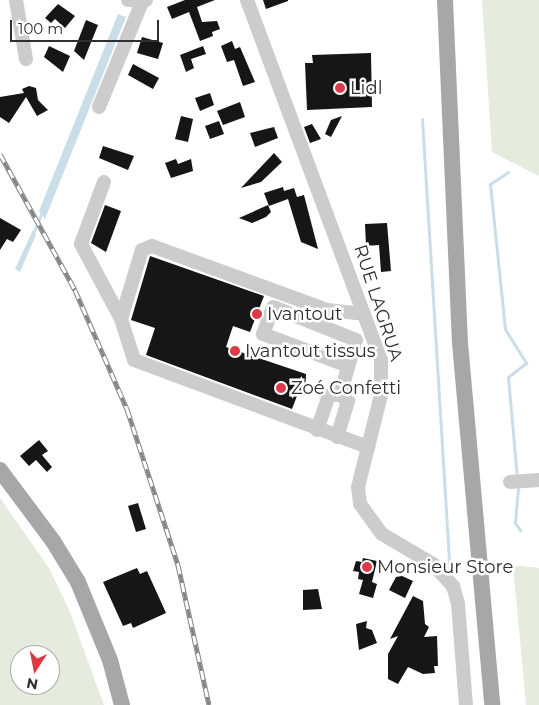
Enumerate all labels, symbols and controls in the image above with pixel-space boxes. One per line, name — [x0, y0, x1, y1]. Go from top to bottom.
scale bar — [12, 10, 161, 42]
text: 100 m — [18, 19, 63, 38]
place label: Lidl — [350, 77, 382, 99]
marker: Lidl — [334, 82, 346, 94]
street label: RUE LAGRUA — [349, 242, 407, 364]
place label: Ivantout — [267, 303, 342, 325]
marker: Ivantout — [251, 308, 263, 320]
place label: Ivantout tissus — [245, 340, 376, 362]
marker: Ivantout tissus — [229, 345, 241, 357]
place label: Zoé Confetti — [291, 377, 401, 399]
marker: Zoé Confetti — [275, 382, 287, 394]
place label: Monsieur Store — [377, 556, 513, 578]
marker: Monsieur Store — [361, 561, 373, 573]
north arrow — [10, 645, 60, 695]
text: N — [25, 674, 40, 694]

